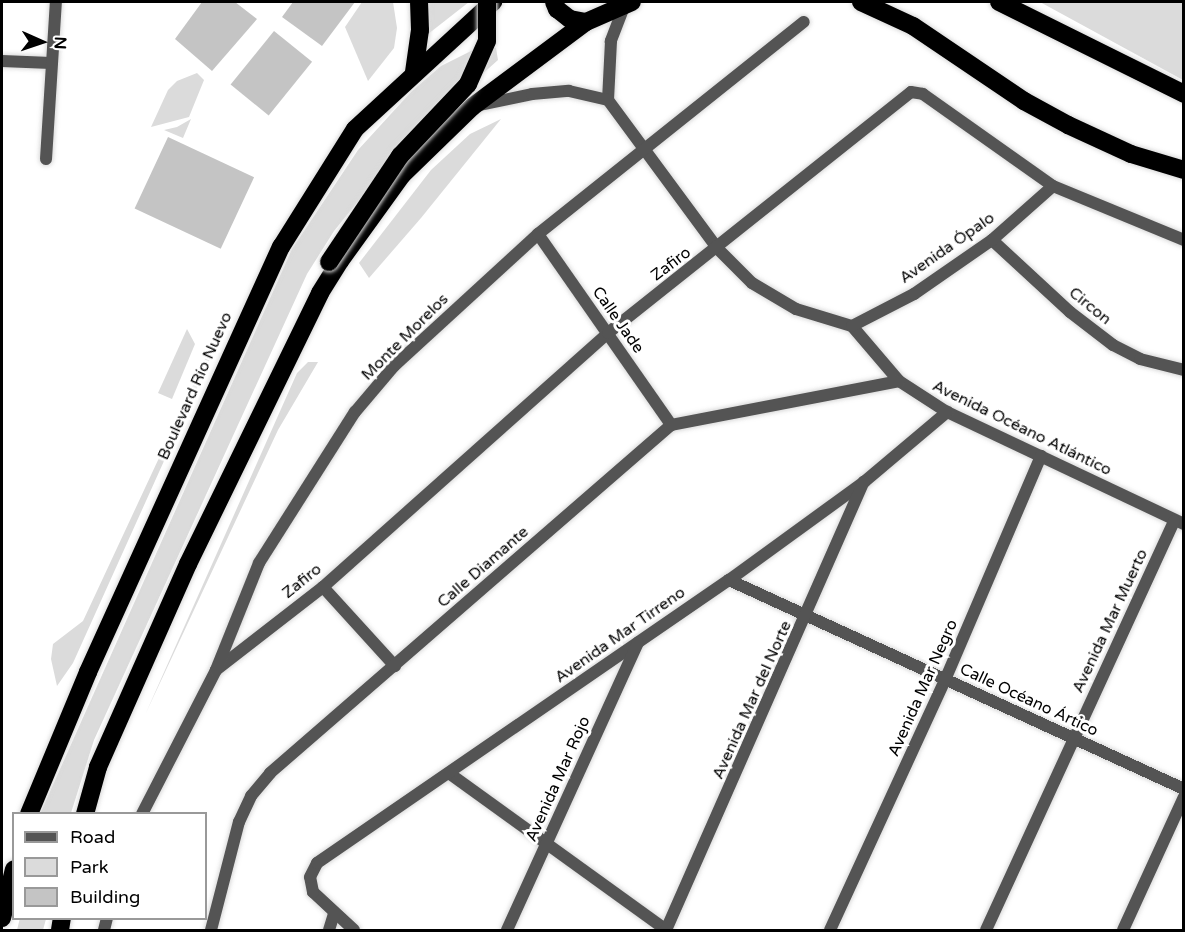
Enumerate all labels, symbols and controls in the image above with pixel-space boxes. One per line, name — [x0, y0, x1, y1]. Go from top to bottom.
north arrow — [12, 12, 72, 72]
text: N — [50, 36, 70, 50]
street label: Avenida Ópalo — [896, 208, 998, 288]
street label: Zafiro — [647, 243, 695, 285]
street label: Calle Jade — [588, 283, 648, 357]
street label: Circon — [1065, 283, 1115, 329]
street label: Monte Morelos — [358, 290, 452, 384]
street label: Boulevard Río Nuevo — [154, 309, 236, 463]
street label: Avenida Océano Atlántico — [929, 376, 1115, 480]
street label: Calle Diamante — [434, 522, 532, 612]
street label: Avenida Mar Muerto — [1068, 546, 1152, 696]
street label: Zafiro — [279, 559, 325, 603]
street label: Avenida Mar Tirreno — [551, 583, 689, 687]
street label: Avenida Mar Negro — [884, 617, 962, 759]
street label: Avenida Mar del Norte — [708, 618, 796, 782]
street label: Calle Océano Ártico — [957, 660, 1101, 740]
street label: Avenida Mar Rojo — [522, 713, 594, 845]
legend — [12, 812, 207, 920]
text: Road — [70, 826, 115, 848]
text: Park — [70, 856, 108, 878]
text: Building — [70, 886, 140, 908]

